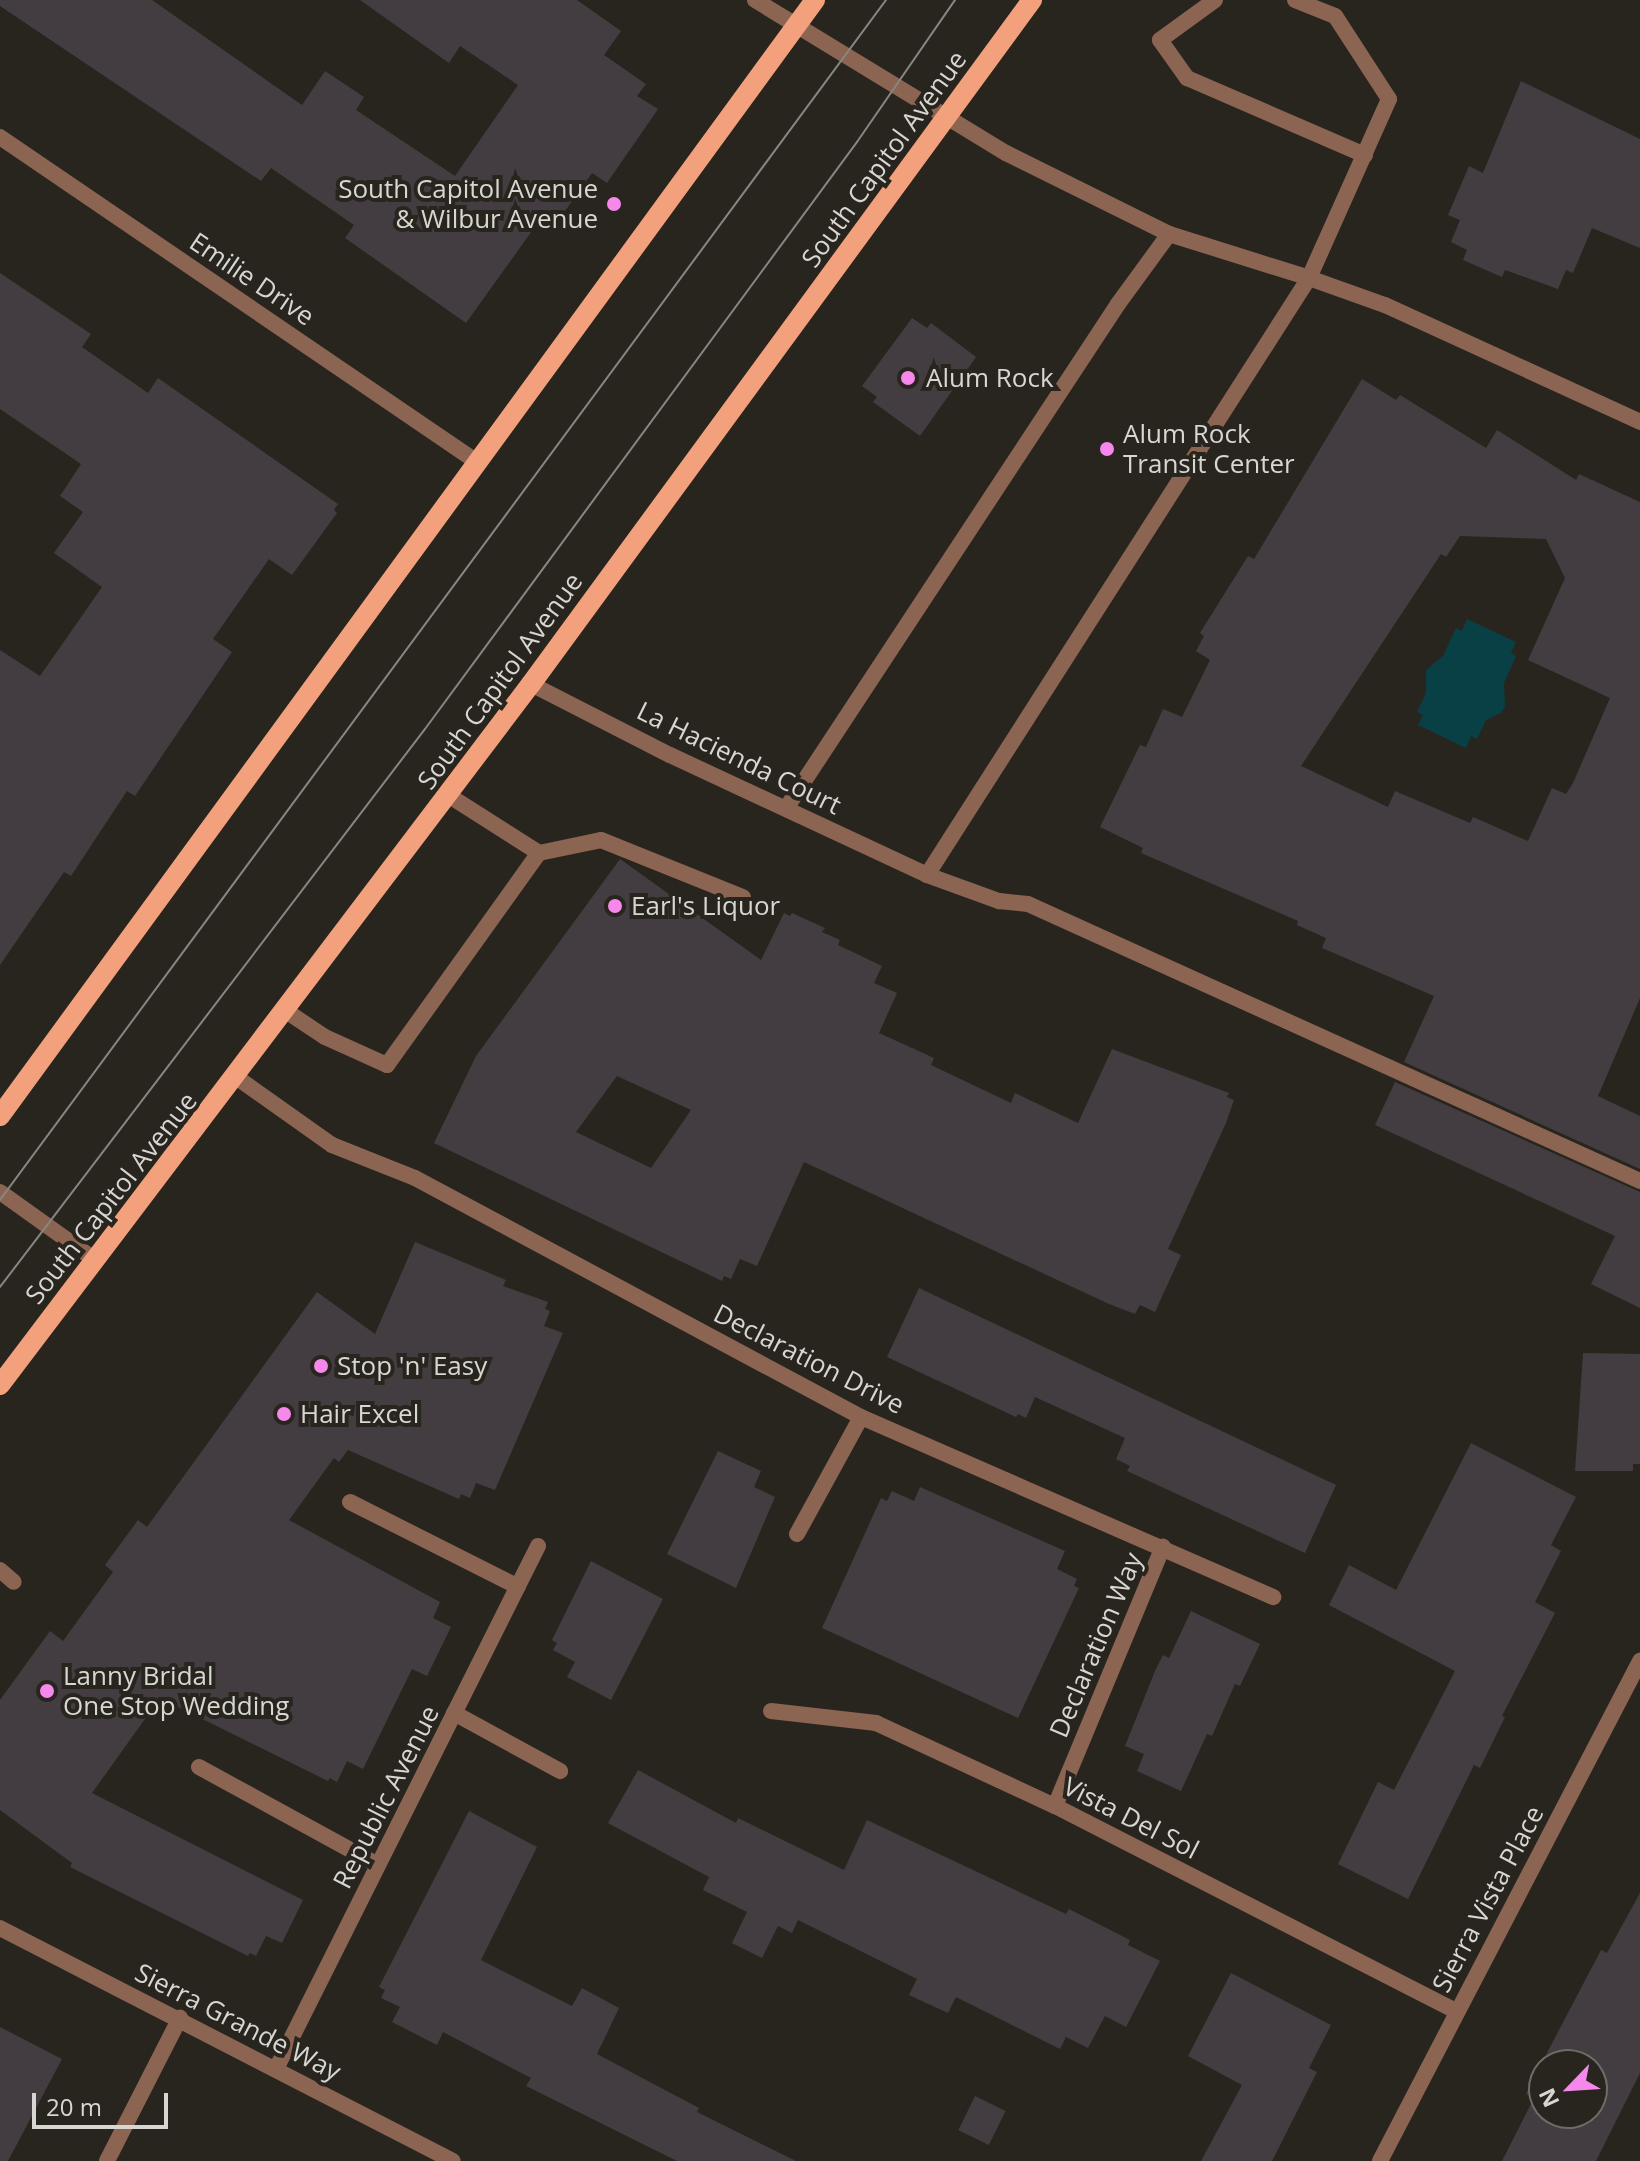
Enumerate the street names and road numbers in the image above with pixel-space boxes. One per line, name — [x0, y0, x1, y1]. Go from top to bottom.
street label: South Capitol Avenue — [795, 45, 973, 273]
street label: Emilie Drive — [184, 226, 320, 332]
street label: South Capitol Avenue — [411, 567, 589, 795]
street label: La Hacienda Court — [632, 695, 846, 821]
street label: South Capitol Avenue — [19, 1086, 203, 1310]
street label: Declaration Drive — [708, 1297, 910, 1421]
street label: Declaration Way — [1043, 1548, 1149, 1742]
street label: Republic Avenue — [326, 1700, 446, 1894]
street label: Vista Del Sol — [1058, 1770, 1204, 1866]
street label: Sierra Vista Place — [1426, 1801, 1550, 1997]
street label: Sierra Grande Way — [130, 1957, 346, 2087]

